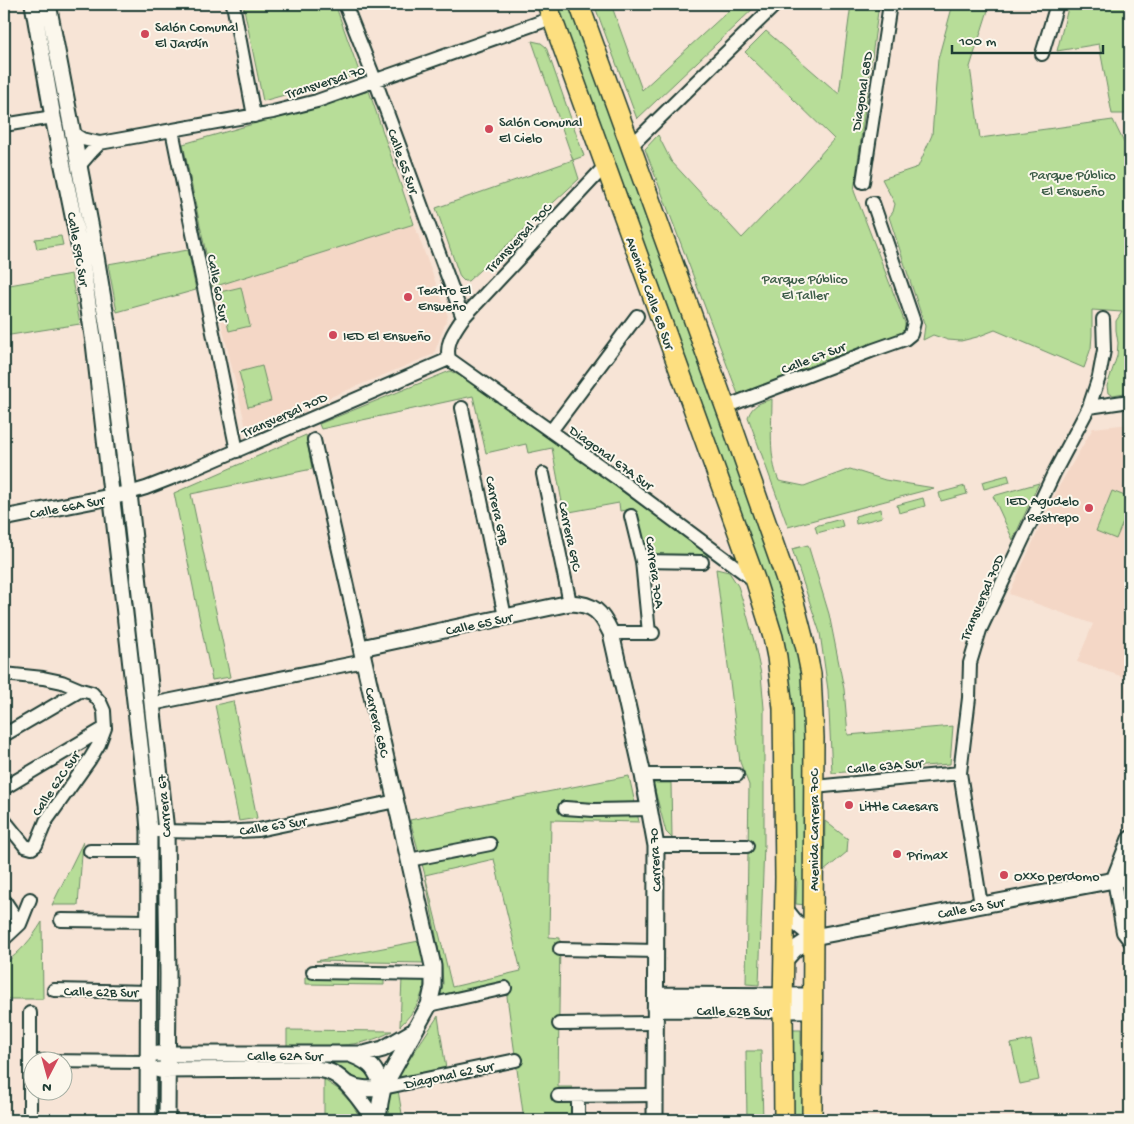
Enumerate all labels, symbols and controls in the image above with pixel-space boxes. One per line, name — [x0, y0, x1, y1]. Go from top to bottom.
place label: Salón Comunal El Jardín — [155, 20, 238, 53]
scale bar — [952, 22, 1103, 54]
marker: Salón Comunal El Jardín — [139, 28, 151, 40]
text: 100 m — [958, 33, 997, 51]
street label: Diagonal 68D — [849, 50, 878, 133]
street label: Transversal 70 — [283, 62, 368, 105]
place label: Salón Comunal El Cielo — [499, 115, 582, 148]
marker: Salón Comunal El Cielo — [483, 123, 495, 135]
street label: Calle 65 Sur — [382, 127, 422, 198]
park label: Parque Público El Ensueño — [1029, 168, 1116, 201]
street label: Transversal 70C — [482, 199, 558, 278]
street label: Calle 59C Sur — [62, 211, 92, 289]
street label: Avenida Calle 68 Sur — [620, 235, 677, 354]
street label: Calle 60 Sur — [202, 253, 232, 325]
park label: Parque Público El Taller — [761, 272, 848, 305]
place label: Teatro El Ensueño — [417, 283, 471, 316]
marker: Teatro El Ensueño — [402, 291, 414, 303]
marker: IED El Ensueño — [327, 329, 339, 341]
place label: IED El Ensueño — [343, 329, 431, 346]
street label: Calle 67 Sur — [779, 339, 850, 379]
street label: Transversal 70D — [239, 389, 331, 443]
street label: Diagonal 67A Sur — [564, 422, 657, 496]
street label: Carrera 69B — [480, 475, 511, 547]
street label: Calle 66A Sur — [29, 493, 107, 524]
place label: IED Agudelo Restrepo — [1006, 494, 1079, 527]
street label: Carrera 69C — [553, 500, 584, 574]
marker: IED Agudelo Restrepo — [1083, 502, 1095, 514]
street label: Carrera 70A — [640, 535, 667, 610]
street label: Transversal 70D — [957, 552, 1009, 645]
street label: Calle 65 Sur — [445, 610, 515, 641]
street label: Carrera 68C — [359, 686, 392, 760]
street label: Calle 62C Sur — [29, 748, 86, 820]
street label: Calle 63A Sur — [847, 756, 925, 779]
street label: Avenida Carrera 70C — [807, 768, 824, 891]
street label: Carrera 67 — [154, 773, 177, 838]
marker: Little Caesars — [843, 799, 855, 811]
place label: Little Caesars — [859, 799, 939, 816]
street label: Calle 63 Sur — [239, 814, 309, 841]
street label: Carrera 70 — [646, 828, 667, 892]
marker: Primax — [891, 848, 903, 860]
place label: Primax — [906, 848, 948, 865]
marker: Oxxo perdomo — [998, 869, 1010, 881]
place label: Oxxo perdomo — [1014, 869, 1099, 886]
street label: Calle 63 Sur — [937, 894, 1007, 924]
street label: Calle 62B Sur — [64, 984, 139, 1003]
street label: Calle 62B Sur — [697, 1004, 772, 1021]
street label: Calle 62A Sur — [247, 1049, 324, 1066]
north arrow — [22, 1052, 72, 1102]
street label: Diagonal 62 Sur — [402, 1058, 497, 1094]
text: N — [41, 1078, 52, 1095]

